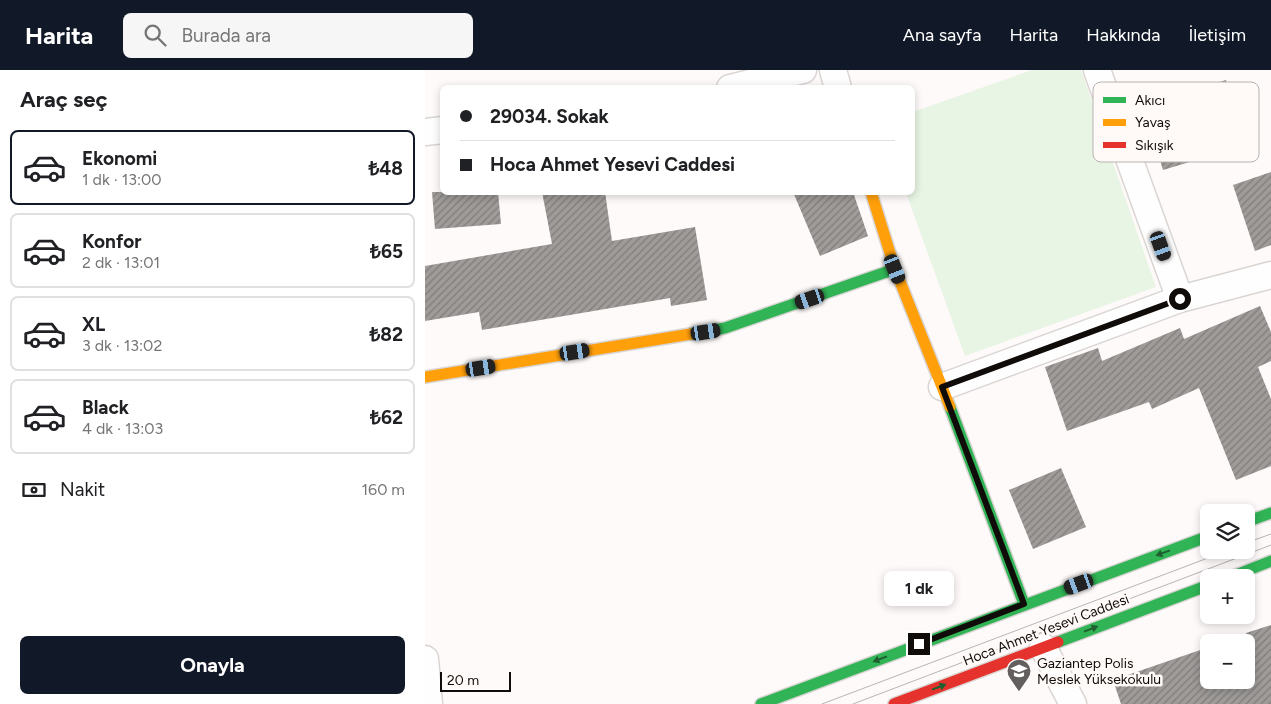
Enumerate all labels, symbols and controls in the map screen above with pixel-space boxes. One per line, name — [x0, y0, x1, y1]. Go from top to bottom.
search box — [123, 13, 473, 58]
text: Harita — [25, 21, 93, 50]
icon: search — [141, 21, 169, 49]
text: Burada ara — [181, 24, 271, 47]
text: Ana sayfa — [903, 24, 981, 46]
text: Harita — [1009, 24, 1058, 46]
text: Hakkında — [1086, 24, 1160, 46]
text: İletişim — [1188, 24, 1246, 46]
legend — [1093, 82, 1259, 162]
text: Araç seç — [20, 86, 107, 113]
text: Akıcı — [1135, 92, 1165, 109]
text: 29034. Sokak — [490, 105, 609, 128]
text: Yavaş — [1135, 114, 1171, 131]
text: Sıkışık — [1135, 137, 1174, 154]
icon: car — [22, 145, 67, 190]
text: Ekonomi — [82, 147, 157, 170]
text: Hoca Ahmet Yesevi Caddesi — [490, 153, 735, 176]
text: ₺48 — [368, 157, 403, 180]
text: 1 dk · 13:00 — [82, 170, 162, 189]
icon: car — [22, 228, 67, 273]
car — [1148, 229, 1173, 263]
text: Konfor — [82, 230, 141, 253]
text: ₺65 — [370, 240, 403, 263]
car — [882, 252, 907, 286]
text: 2 dk · 13:01 — [82, 253, 160, 272]
car — [793, 287, 826, 311]
route start — [1169, 288, 1191, 310]
icon: car — [22, 311, 67, 356]
text: XL — [82, 313, 105, 336]
car — [690, 322, 721, 342]
text: ₺82 — [370, 323, 403, 346]
text: 3 dk · 13:02 — [82, 336, 162, 355]
car — [559, 342, 590, 362]
car — [465, 358, 496, 378]
icon: car — [22, 394, 67, 439]
text: Black — [82, 396, 129, 419]
text: ₺62 — [370, 406, 403, 429]
text: 4 dk · 13:03 — [82, 419, 163, 438]
icon: cash — [20, 476, 48, 504]
text: Nakit — [60, 478, 105, 501]
text: 160 m — [362, 480, 405, 499]
map controls — [1200, 504, 1255, 689]
button: layers — [1200, 504, 1255, 559]
one-way arrow — [1155, 549, 1170, 557]
button: + — [1200, 569, 1255, 624]
callout: 1 dk — [884, 572, 954, 606]
car — [1062, 572, 1095, 596]
text: 1 dk — [905, 579, 933, 598]
street label: Hoca Ahmet Yesevi Caddesi — [960, 590, 1132, 670]
one-way arrow — [1084, 625, 1099, 633]
route end — [908, 633, 930, 655]
button: − — [1200, 634, 1255, 689]
button: Onayla — [20, 636, 405, 694]
one-way arrow — [872, 655, 887, 663]
place label: Gaziantep Polis Meslek Yüksekokulu — [1037, 655, 1161, 688]
school or university icon: Gaziantep Polis Meslek Yüksekokulu — [1006, 658, 1032, 692]
scale bar — [440, 669, 511, 692]
text: 20 m — [447, 672, 479, 689]
one-way arrow — [932, 682, 946, 690]

